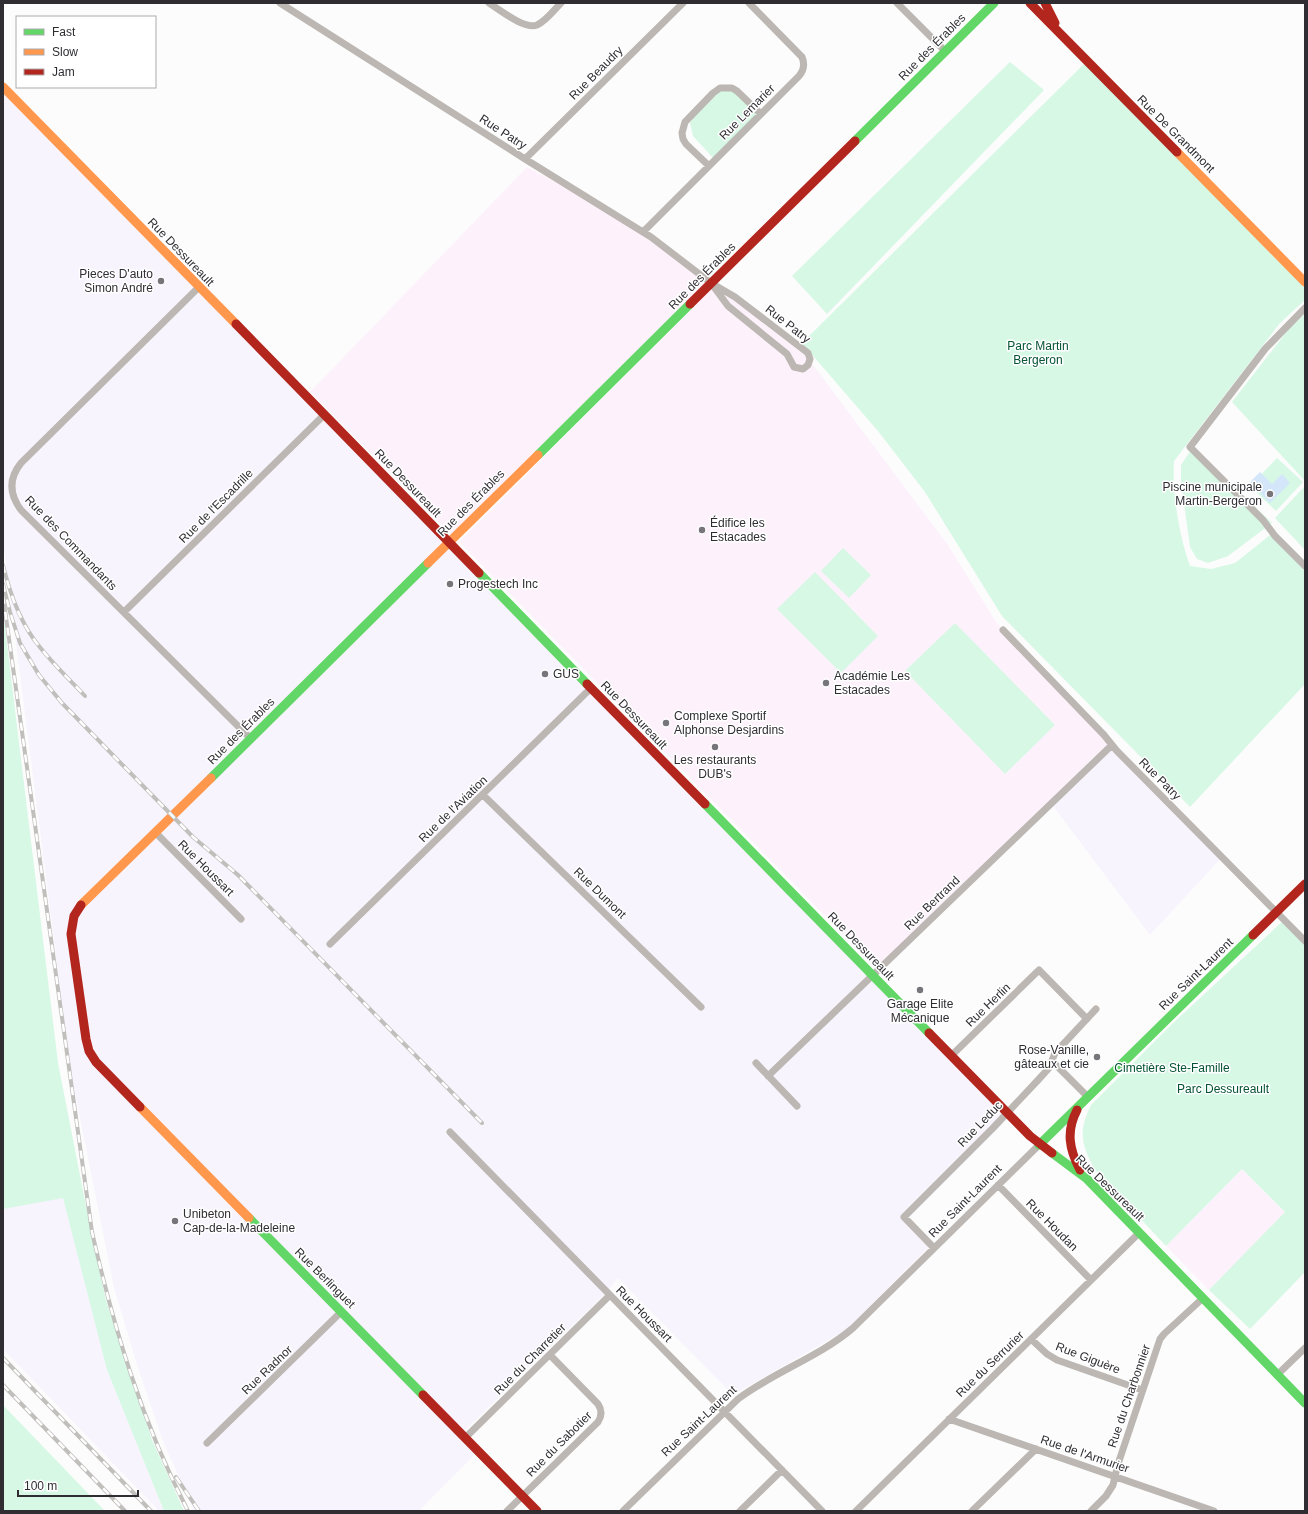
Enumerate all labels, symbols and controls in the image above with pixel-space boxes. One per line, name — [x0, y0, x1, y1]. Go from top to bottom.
street label: Rue des Érables — [895, 10, 968, 83]
legend — [16, 16, 156, 88]
text: Fast — [52, 25, 76, 39]
street label: Rue Beaudry — [566, 43, 626, 103]
text: Slow — [52, 45, 78, 59]
text: Jam — [52, 65, 75, 79]
street label: Rue Lemarier — [716, 81, 778, 143]
street label: Rue De Grandmont — [1134, 92, 1218, 176]
street label: Rue Patry — [477, 112, 529, 152]
street label: Rue Dessureault — [145, 215, 218, 289]
street label: Rue des Érables — [665, 239, 738, 312]
place label: Pieces D'auto Simon André — [79, 267, 153, 295]
marker: Pieces D'auto Simon André — [156, 276, 166, 286]
street label: Rue Patry — [763, 302, 813, 346]
park label: Parc Martin Bergeron — [1007, 339, 1069, 367]
street label: Rue Dessureault — [372, 446, 445, 520]
street label: Rue de l'Escadrille — [176, 466, 256, 546]
street label: Rue des Érables — [434, 466, 507, 539]
place label: Piscine municipale Martin-Bergeron — [1163, 480, 1262, 508]
marker: Piscine municipale Martin-Bergeron — [1265, 489, 1275, 499]
street label: Rue des Commandants — [22, 493, 120, 593]
place label: Édifice les Estacades — [710, 515, 766, 544]
marker: Édifice les Estacades — [697, 525, 707, 535]
place label: Progestech Inc — [458, 577, 538, 591]
marker: Progestech Inc — [445, 579, 455, 589]
place label: GUS — [553, 667, 579, 681]
marker: GUS — [540, 669, 550, 679]
place label: Académie Les Estacades — [834, 669, 910, 697]
street label: Rue Dessureault — [598, 678, 671, 752]
marker: Académie Les Estacades — [821, 678, 831, 688]
street label: Rue des Érables — [204, 694, 277, 767]
place label: Complexe Sportif Alphonse Desjardins — [674, 709, 784, 737]
marker: Complexe Sportif Alphonse Desjardins — [661, 718, 671, 728]
marker: Les restaurants DUB's — [710, 742, 720, 752]
place label: Les restaurants DUB's — [674, 753, 756, 781]
street label: Rue Patry — [1136, 755, 1184, 803]
street label: Rue de l'Aviation — [416, 773, 490, 845]
street label: Rue Houssart — [175, 837, 237, 899]
street label: Rue Dumont — [571, 865, 630, 922]
street label: Rue Bertrand — [901, 873, 963, 933]
street label: Rue Dessureault — [825, 909, 898, 983]
street label: Rue Saint-Laurent — [1156, 935, 1236, 1013]
street label: Rue Herlin — [963, 980, 1013, 1030]
marker: Garage Elite Mécanique — [915, 985, 925, 995]
place label: Garage Elite Mécanique — [887, 997, 954, 1025]
place label: Rose-Vanille, gâteaux et cie — [1014, 1043, 1089, 1071]
marker: Rose-Vanille, gâteaux et cie — [1092, 1052, 1102, 1062]
park label: Cimetière Ste-Famille — [1114, 1061, 1230, 1075]
park label: Parc Dessureault — [1177, 1082, 1270, 1096]
street label: Rue Leduc — [955, 1098, 1005, 1150]
street label: Rue Dessureault — [1073, 1152, 1147, 1225]
street label: Rue Saint-Laurent — [926, 1161, 1005, 1240]
street label: Rue Houdan — [1023, 1196, 1081, 1254]
place label: Unibeton Cap-de-la-Madeleine — [183, 1207, 295, 1235]
marker: Unibeton Cap-de-la-Madeleine — [170, 1216, 180, 1226]
street label: Rue Berlinguet — [292, 1245, 358, 1311]
street label: Rue Houssart — [613, 1283, 675, 1345]
street label: Rue du Charretier — [491, 1320, 569, 1398]
street label: Rue du Serrurier — [953, 1328, 1027, 1400]
street label: Rue Giguère — [1054, 1339, 1123, 1377]
street label: Rue Radnor — [239, 1342, 295, 1398]
street label: Rue du Charbonnier — [1105, 1343, 1153, 1449]
street label: Rue Saint-Laurent — [659, 1382, 740, 1459]
street label: Rue du Sabotier — [523, 1408, 595, 1480]
street label: Rue de l'Armurier — [1039, 1432, 1131, 1476]
scale bar — [18, 1472, 138, 1498]
text: 100 m — [24, 1479, 57, 1493]

